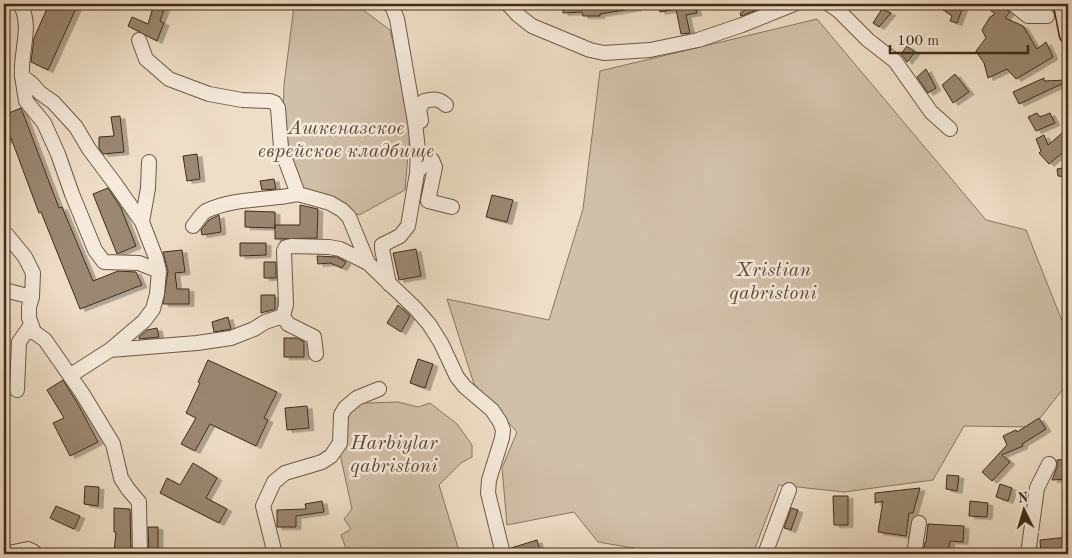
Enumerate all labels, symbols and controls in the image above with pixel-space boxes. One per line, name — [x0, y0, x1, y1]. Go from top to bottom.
scale bar — [890, 22, 1027, 54]
text: 100 m — [897, 34, 939, 49]
park label: Ашкеназское еврейское кладбище — [258, 119, 434, 162]
park label: Xristian qabristoni — [729, 261, 817, 304]
park label: Harbiylar qabristoni — [350, 434, 438, 477]
north arrow — [1000, 486, 1050, 536]
text: N — [1017, 491, 1029, 505]

